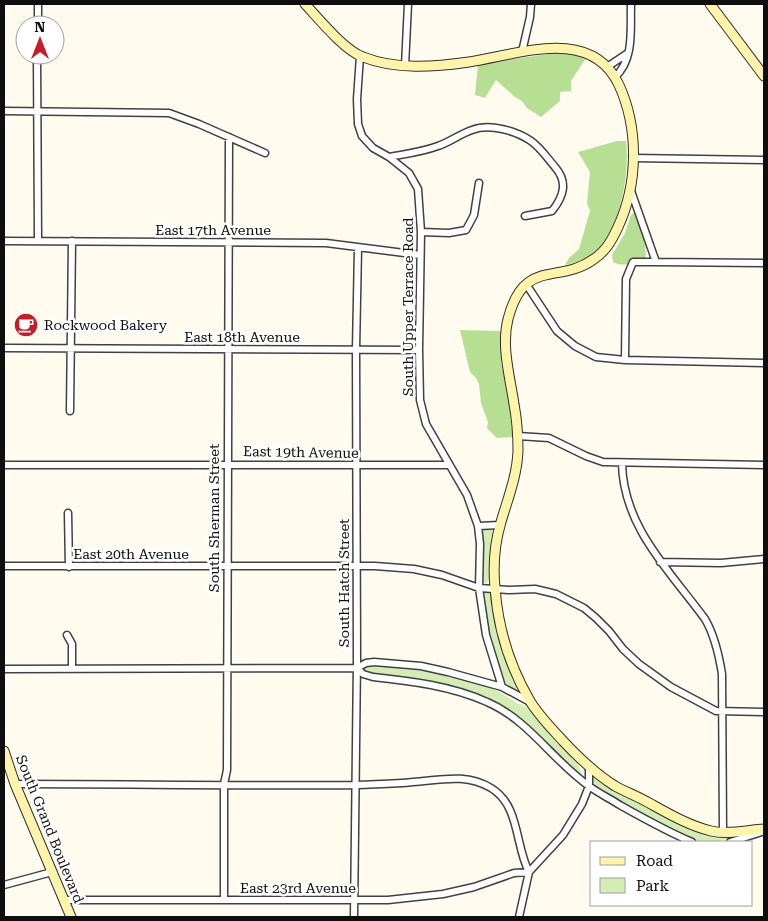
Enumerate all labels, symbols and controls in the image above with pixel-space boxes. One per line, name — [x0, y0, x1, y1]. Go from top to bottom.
north arrow — [15, 15, 65, 65]
text: N — [35, 19, 46, 35]
street label: South Upper Terrace Road — [400, 218, 416, 396]
street label: East 17th Avenue — [155, 222, 271, 238]
cafe icon: Rockwood Bakery — [13, 312, 39, 338]
place label: Rockwood Bakery — [44, 317, 168, 333]
street label: East 18th Avenue — [184, 329, 300, 345]
street label: East 19th Avenue — [243, 443, 359, 461]
street label: South Sherman Street — [206, 444, 222, 592]
street label: South Hatch Street — [336, 519, 352, 647]
street label: East 20th Avenue — [73, 546, 189, 562]
street label: South Grand Boulevard — [13, 753, 87, 905]
legend — [590, 841, 753, 906]
text: Road — [636, 852, 673, 870]
text: Park — [636, 877, 670, 895]
street label: East 23rd Avenue — [240, 880, 356, 896]

